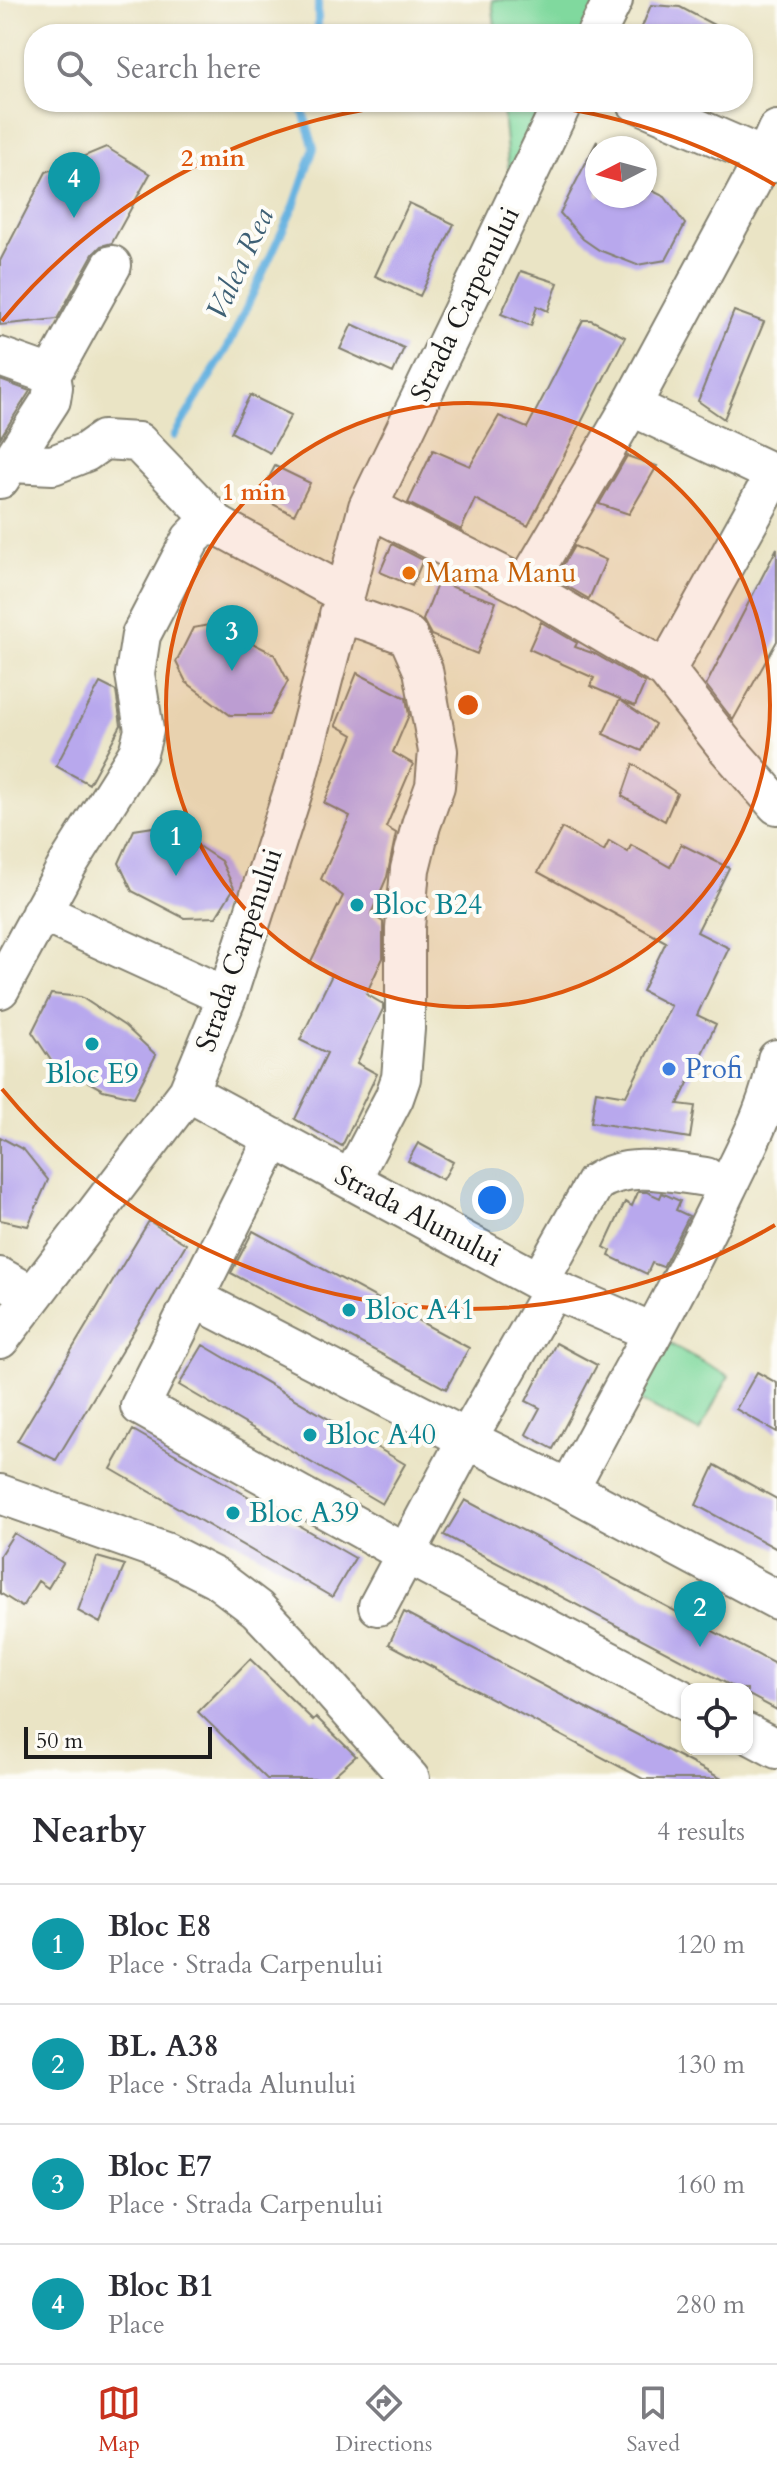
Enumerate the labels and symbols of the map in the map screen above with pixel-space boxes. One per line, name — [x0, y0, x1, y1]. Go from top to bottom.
north arrow — [585, 136, 657, 208]
text: 2 min — [181, 142, 246, 175]
pin: 4 — [48, 152, 100, 218]
street label: Strada Carpenului — [401, 200, 529, 408]
water label: Valea Rea — [196, 201, 284, 327]
text: 1 min — [222, 476, 287, 509]
place label: Mama Manu — [425, 554, 577, 592]
marker: Mama Manu — [400, 564, 418, 582]
pin: 3 — [206, 605, 258, 671]
centre of rings — [454, 691, 482, 719]
pin: 1 — [150, 810, 202, 876]
street label: Strada Carpenului — [186, 843, 292, 1057]
place label: Bloc B24 — [373, 886, 482, 924]
marker: Bloc B24 — [348, 896, 366, 914]
marker: Bloc E9 — [83, 1035, 101, 1053]
place label: Profi — [685, 1050, 743, 1088]
place label: Bloc E9 — [45, 1055, 139, 1093]
marker: Profi — [660, 1060, 678, 1078]
street label: Strada Alunului — [328, 1156, 508, 1276]
your location — [472, 1180, 512, 1220]
place label: Bloc A41 — [365, 1291, 475, 1329]
marker: Bloc A41 — [340, 1301, 358, 1319]
place label: Bloc A40 — [326, 1416, 436, 1454]
marker: Bloc A40 — [301, 1426, 319, 1444]
place label: Bloc A39 — [249, 1494, 359, 1532]
marker: Bloc A39 — [224, 1504, 242, 1522]
pin: 2 — [674, 1581, 726, 1647]
scale bar — [24, 1723, 212, 1759]

